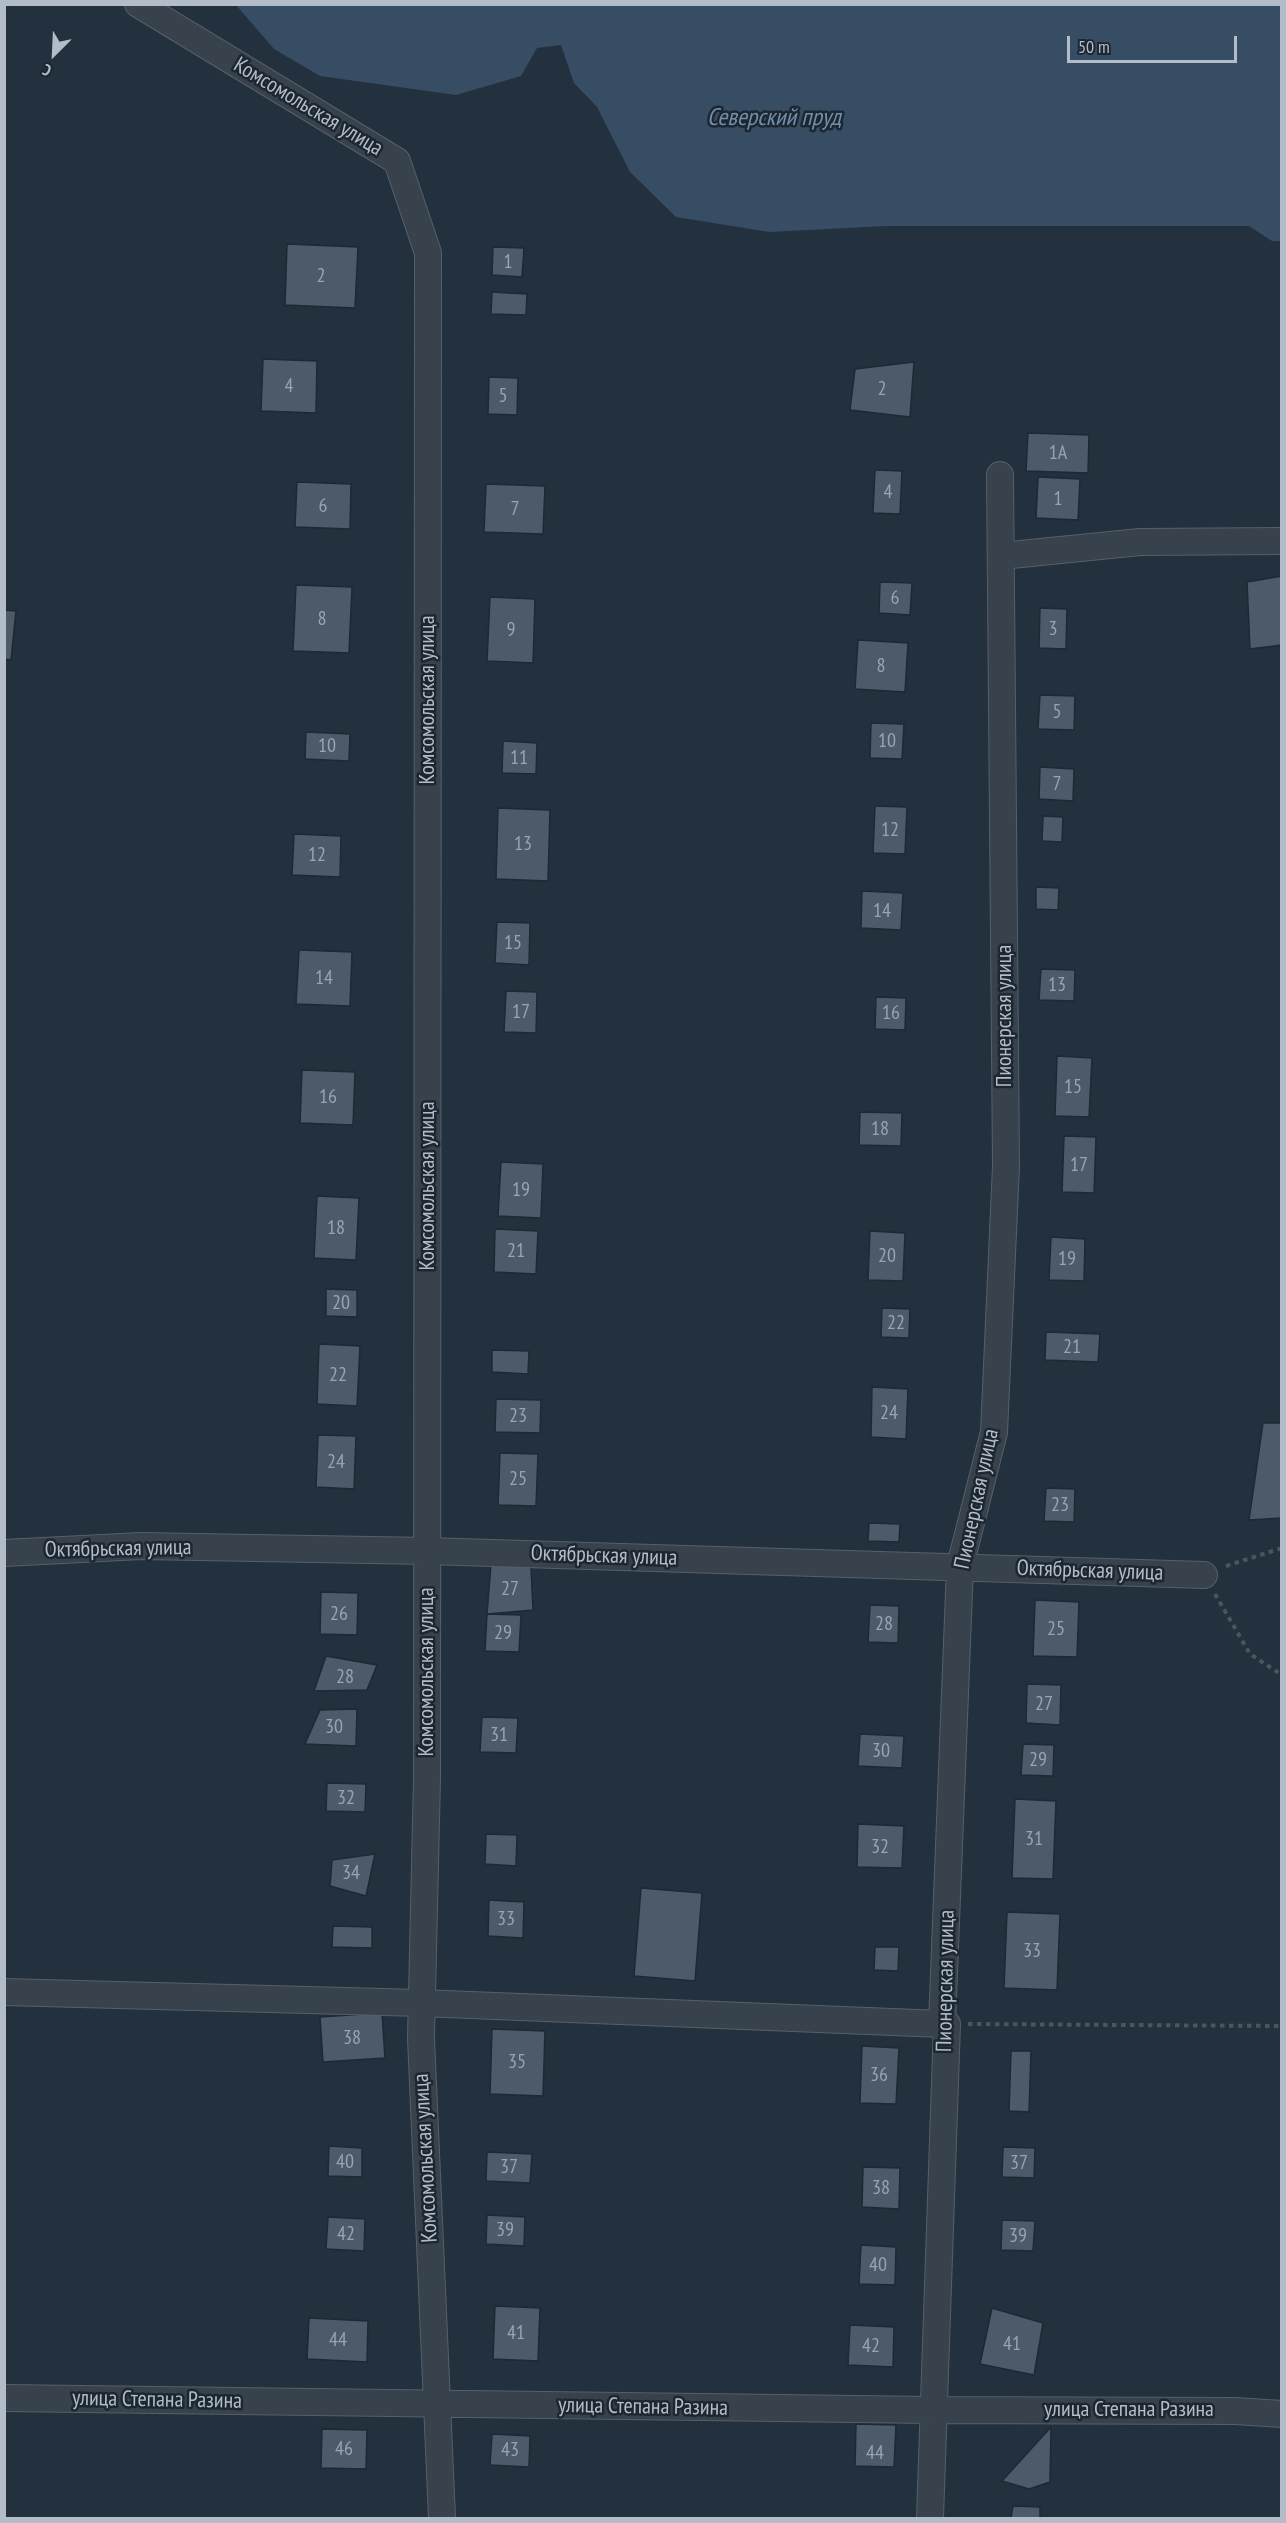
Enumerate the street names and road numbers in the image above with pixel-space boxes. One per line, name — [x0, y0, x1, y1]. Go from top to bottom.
street label: Комсомольская улица — [229, 52, 387, 162]
street label: Комсомольская улица — [415, 615, 441, 785]
street label: Пионерская улица — [992, 945, 1018, 1087]
street label: Комсомольская улица — [415, 1101, 441, 1271]
street label: Пионерская улица — [949, 1427, 1005, 1571]
street label: Октябрьская улица — [44, 1535, 192, 1563]
street label: Октябрьская улица — [530, 1540, 678, 1572]
street label: Октябрьская улица — [1016, 1555, 1164, 1587]
street label: Комсомольская улица — [414, 1587, 440, 1757]
street label: Пионерская улица — [932, 1910, 960, 2052]
street label: Комсомольская улица — [408, 2073, 444, 2243]
street label: улица Степана Разина — [72, 2385, 242, 2415]
street label: улица Степана Разина — [558, 2392, 728, 2422]
street label: улица Степана Разина — [1044, 2397, 1214, 2423]

